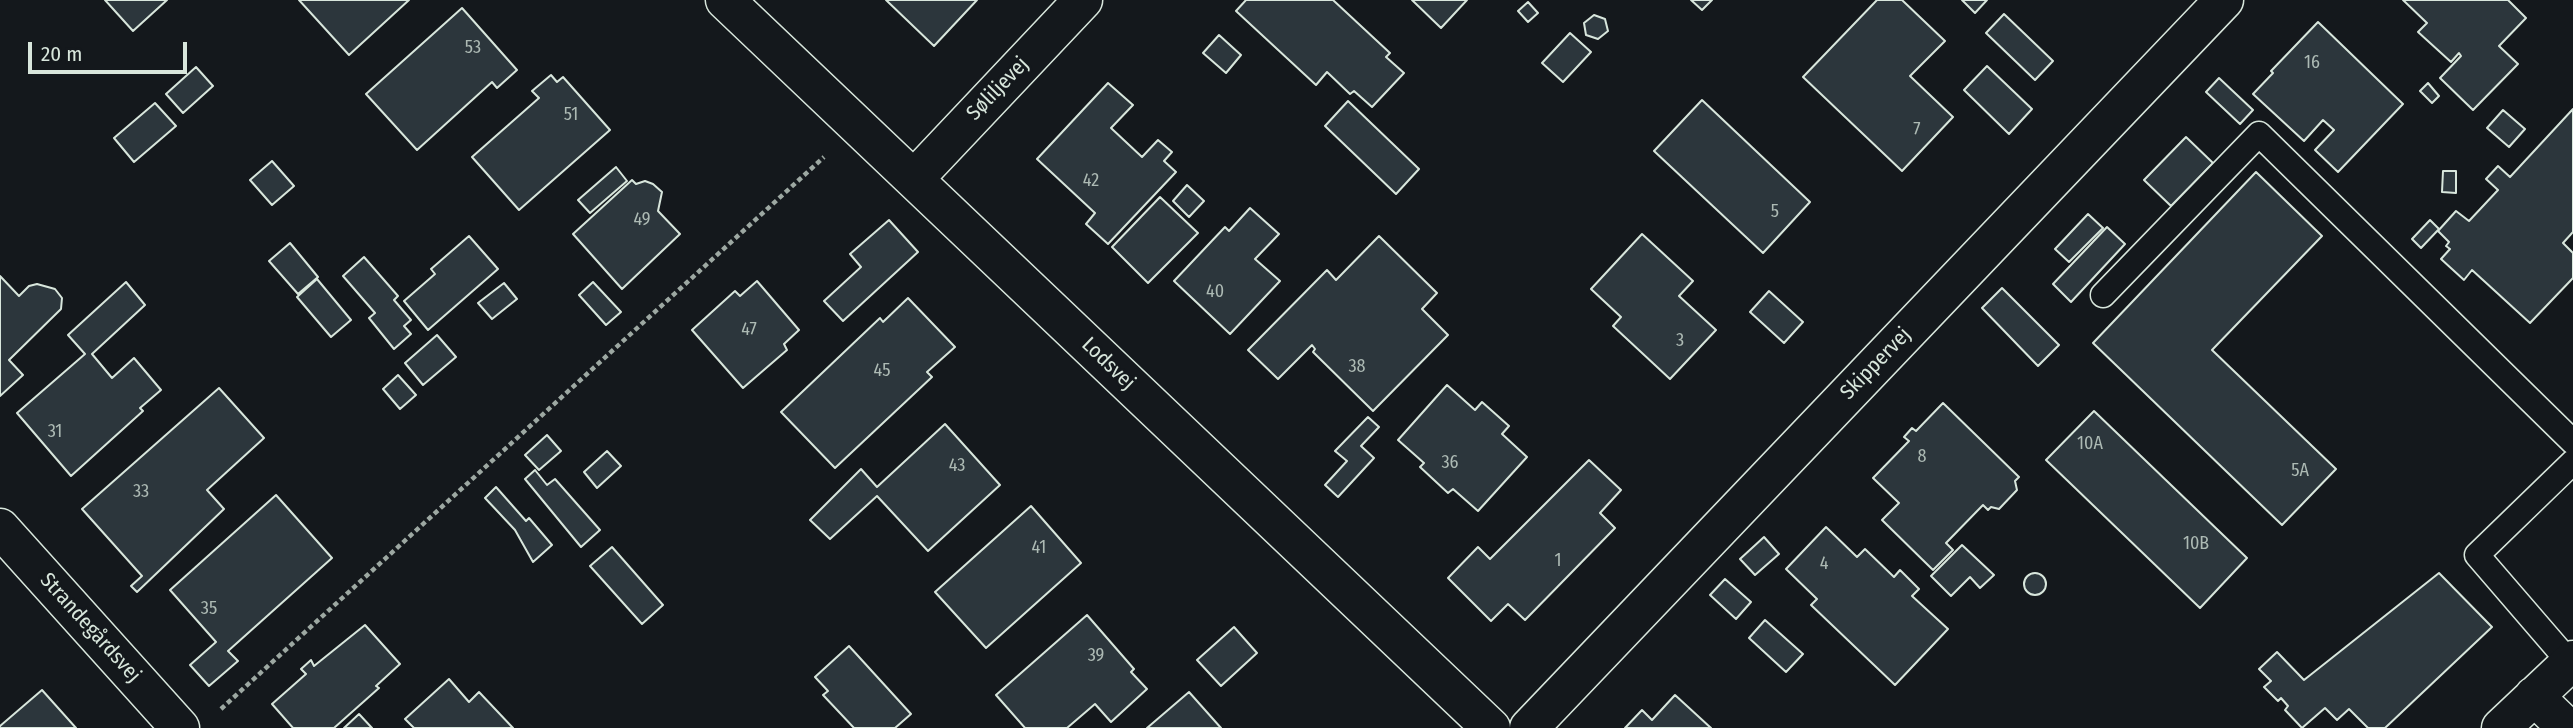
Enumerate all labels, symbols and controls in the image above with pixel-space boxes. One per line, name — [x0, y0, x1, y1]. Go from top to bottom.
scale bar — [32, 28, 191, 72]
house number: 53 — [465, 37, 481, 59]
text: 20 m — [41, 41, 82, 67]
street label: Søliljevej — [962, 52, 1034, 126]
house number: 16 — [2304, 52, 2320, 74]
house number: 51 — [564, 104, 578, 126]
house number: 7 — [1913, 119, 1921, 141]
house number: 42 — [1083, 170, 1099, 192]
house number: 5 — [1771, 201, 1779, 223]
house number: 49 — [633, 209, 651, 231]
house number: 40 — [1206, 281, 1224, 303]
house number: 47 — [741, 319, 757, 341]
street label: Skippervej — [1836, 323, 1916, 405]
house number: 3 — [1676, 330, 1684, 352]
street label: Lodsvej — [1076, 332, 1140, 396]
house number: 38 — [1348, 356, 1366, 378]
house number: 45 — [874, 360, 890, 382]
house number: 31 — [48, 421, 62, 443]
house number: 10A — [2077, 433, 2103, 455]
house number: 8 — [1918, 446, 1926, 468]
house number: 36 — [1441, 452, 1459, 474]
house number: 43 — [949, 455, 965, 477]
house number: 5A — [2291, 460, 2309, 482]
house number: 33 — [133, 481, 149, 503]
house number: 10B — [2183, 533, 2209, 555]
house number: 41 — [1032, 537, 1046, 559]
house number: 1 — [1554, 550, 1562, 572]
house number: 4 — [1820, 553, 1828, 575]
street label: Strandegårdsvej — [34, 568, 146, 688]
house number: 35 — [201, 598, 217, 620]
house number: 39 — [1088, 645, 1104, 667]

